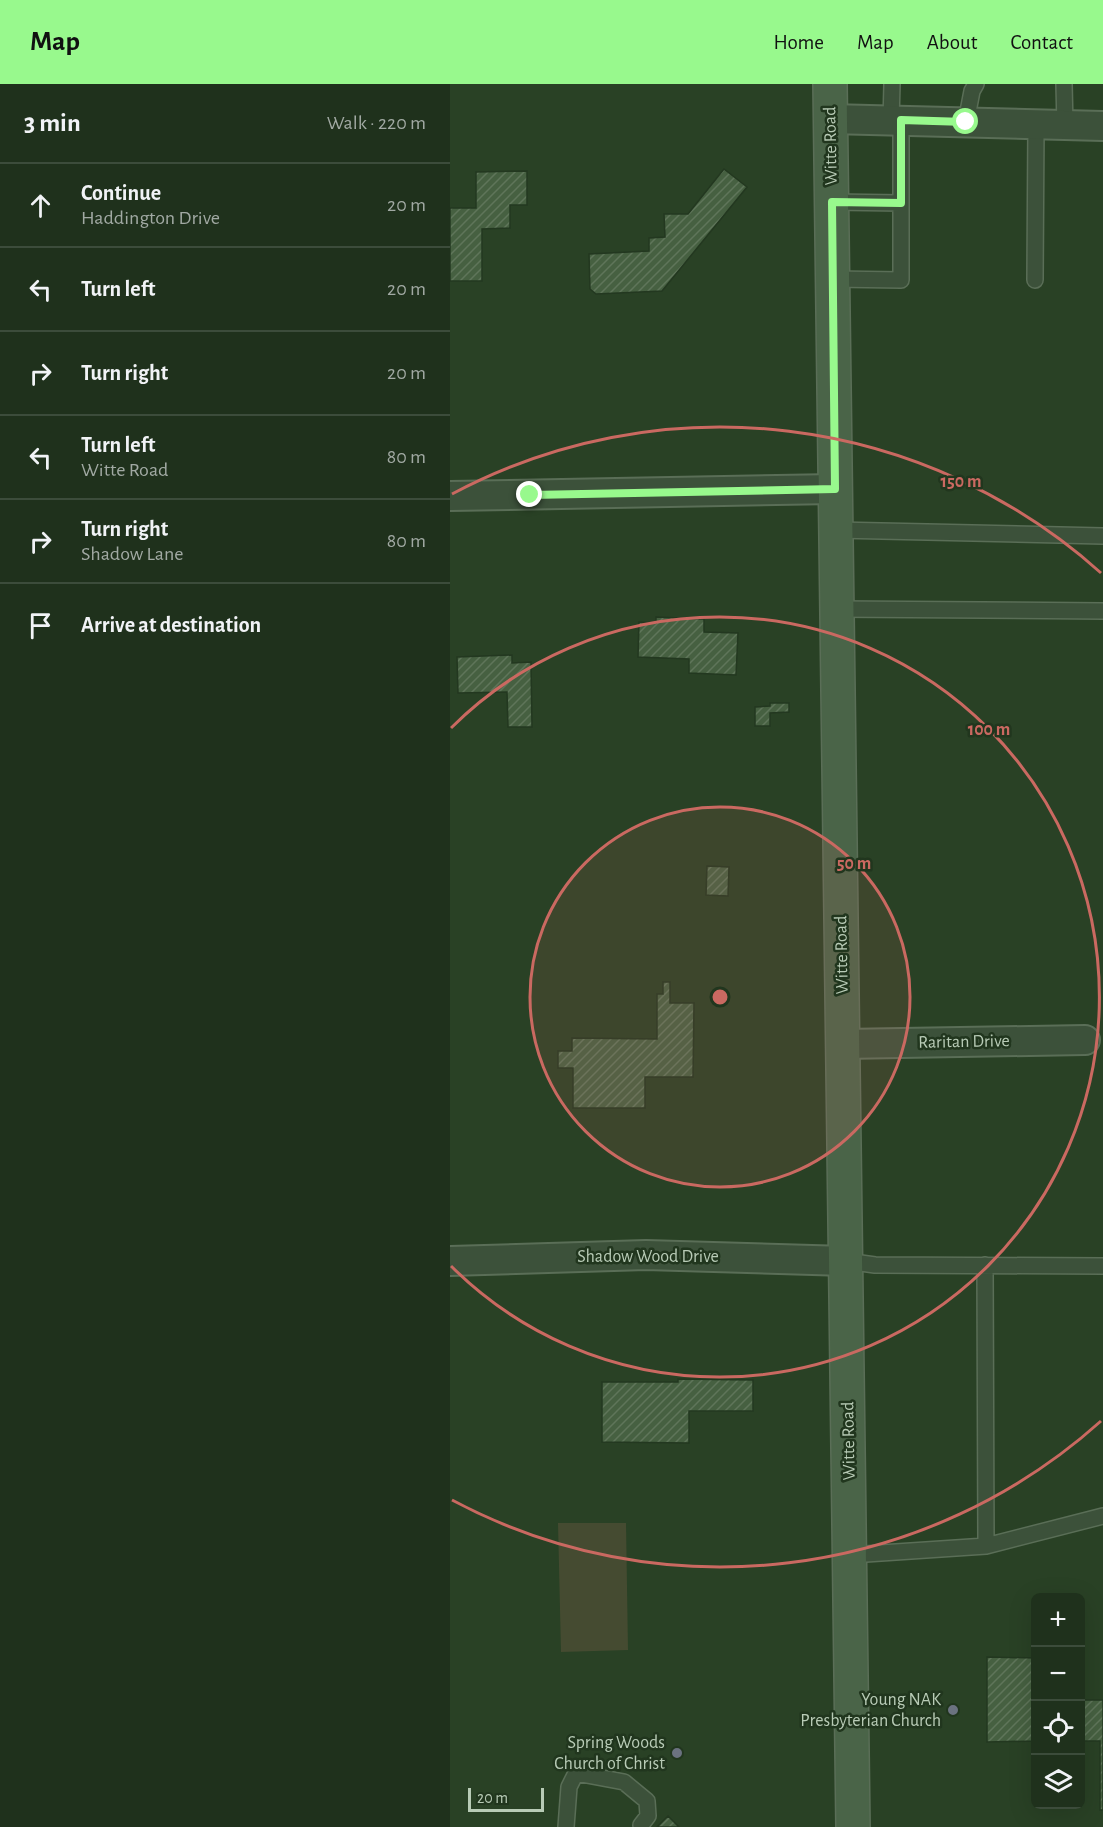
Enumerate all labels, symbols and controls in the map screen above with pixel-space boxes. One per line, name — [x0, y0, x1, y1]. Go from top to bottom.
text: Map — [30, 28, 80, 56]
text: Home — [773, 32, 824, 53]
text: Map — [857, 32, 894, 53]
text: About — [927, 32, 977, 53]
text: Contact — [1010, 32, 1073, 53]
street label: Witte Road — [821, 106, 841, 186]
route start — [952, 108, 978, 134]
text: 3 min — [24, 110, 81, 136]
text: Walk · 220 m — [327, 113, 426, 133]
text: Continue — [81, 182, 161, 204]
icon: ahead — [24, 189, 57, 222]
text: 20 m — [387, 195, 426, 215]
text: Haddington Drive — [81, 208, 220, 228]
icon: left — [24, 273, 57, 306]
text: Turn left — [81, 278, 155, 300]
text: 20 m — [387, 279, 426, 299]
icon: right — [24, 357, 57, 390]
text: Turn right — [81, 362, 168, 384]
text: 20 m — [387, 363, 426, 383]
text: Turn left — [81, 434, 155, 456]
icon: left — [24, 441, 57, 474]
text: 80 m — [387, 447, 426, 467]
text: Witte Road — [81, 460, 168, 480]
text: 150 m — [941, 473, 981, 491]
route end — [516, 481, 542, 507]
text: Turn right — [81, 518, 168, 540]
icon: right — [24, 525, 57, 558]
text: 80 m — [387, 531, 426, 551]
text: Shadow Lane — [81, 544, 183, 564]
icon: arrive — [24, 609, 57, 642]
text: Arrive at destination — [81, 614, 261, 636]
text: 100 m — [968, 721, 1010, 739]
text: 50 m — [837, 855, 871, 873]
street label: Witte Road — [832, 915, 852, 995]
centre of rings — [710, 987, 730, 1007]
street label: Raritan Drive — [918, 1032, 1010, 1052]
street label: Shadow Wood Drive — [577, 1248, 719, 1266]
street label: Witte Road — [839, 1401, 859, 1481]
map controls — [1031, 1593, 1085, 1809]
button: + — [1031, 1593, 1085, 1647]
button: − — [1031, 1647, 1085, 1701]
place label: Young NAK Presbyterian Church — [800, 1691, 941, 1730]
button: locate — [1031, 1701, 1085, 1755]
marker: Young NAK Presbyterian Church — [946, 1703, 960, 1717]
place label: Spring Woods Church of Christ — [554, 1734, 665, 1773]
marker: Spring Woods Church of Christ — [670, 1746, 684, 1760]
button: layers — [1031, 1755, 1085, 1809]
scale bar — [468, 1785, 544, 1812]
text: 20 m — [477, 1790, 508, 1806]

